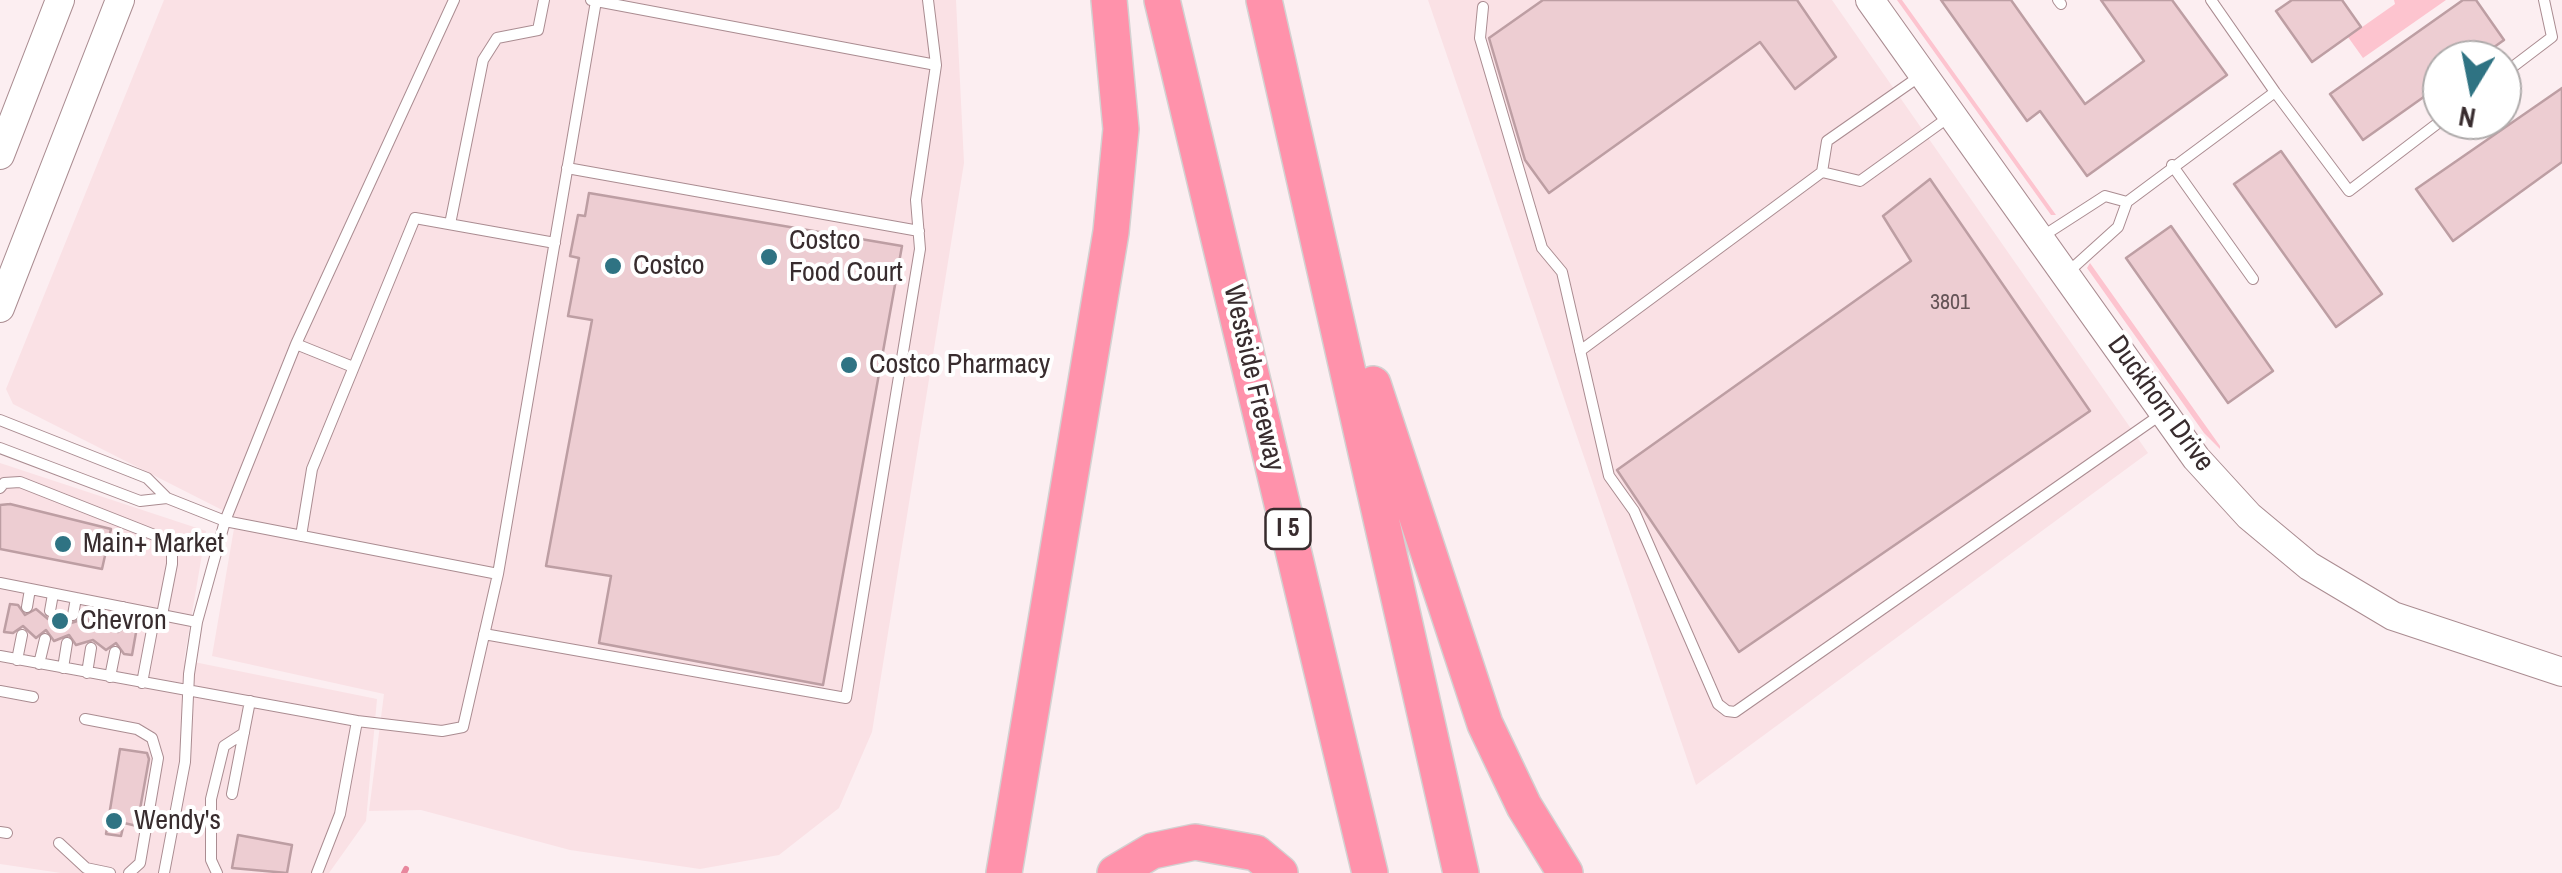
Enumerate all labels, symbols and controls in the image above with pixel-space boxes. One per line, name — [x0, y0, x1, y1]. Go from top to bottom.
north arrow — [2422, 40, 2522, 140]
text: N — [2456, 97, 2479, 138]
place label: Costco Food Court — [789, 224, 903, 290]
marker: Costco Food Court — [758, 246, 780, 268]
place label: Costco — [633, 249, 704, 283]
marker: Costco — [602, 255, 624, 277]
street label: Westside Freeway — [1215, 282, 1291, 474]
house number: 3801 — [1930, 290, 1970, 316]
street label: Duckhorn Drive — [2100, 330, 2220, 478]
place label: Costco Pharmacy — [869, 348, 1050, 382]
marker: Costco Pharmacy — [838, 354, 860, 376]
road number: I 5 — [1266, 509, 1310, 549]
place label: Main+ Market — [83, 527, 224, 561]
marker: Main+ Market — [52, 533, 74, 555]
place label: Chevron — [80, 604, 167, 638]
marker: Chevron — [49, 610, 71, 632]
place label: Wendy's — [134, 804, 221, 838]
marker: Wendy's — [103, 810, 125, 832]

